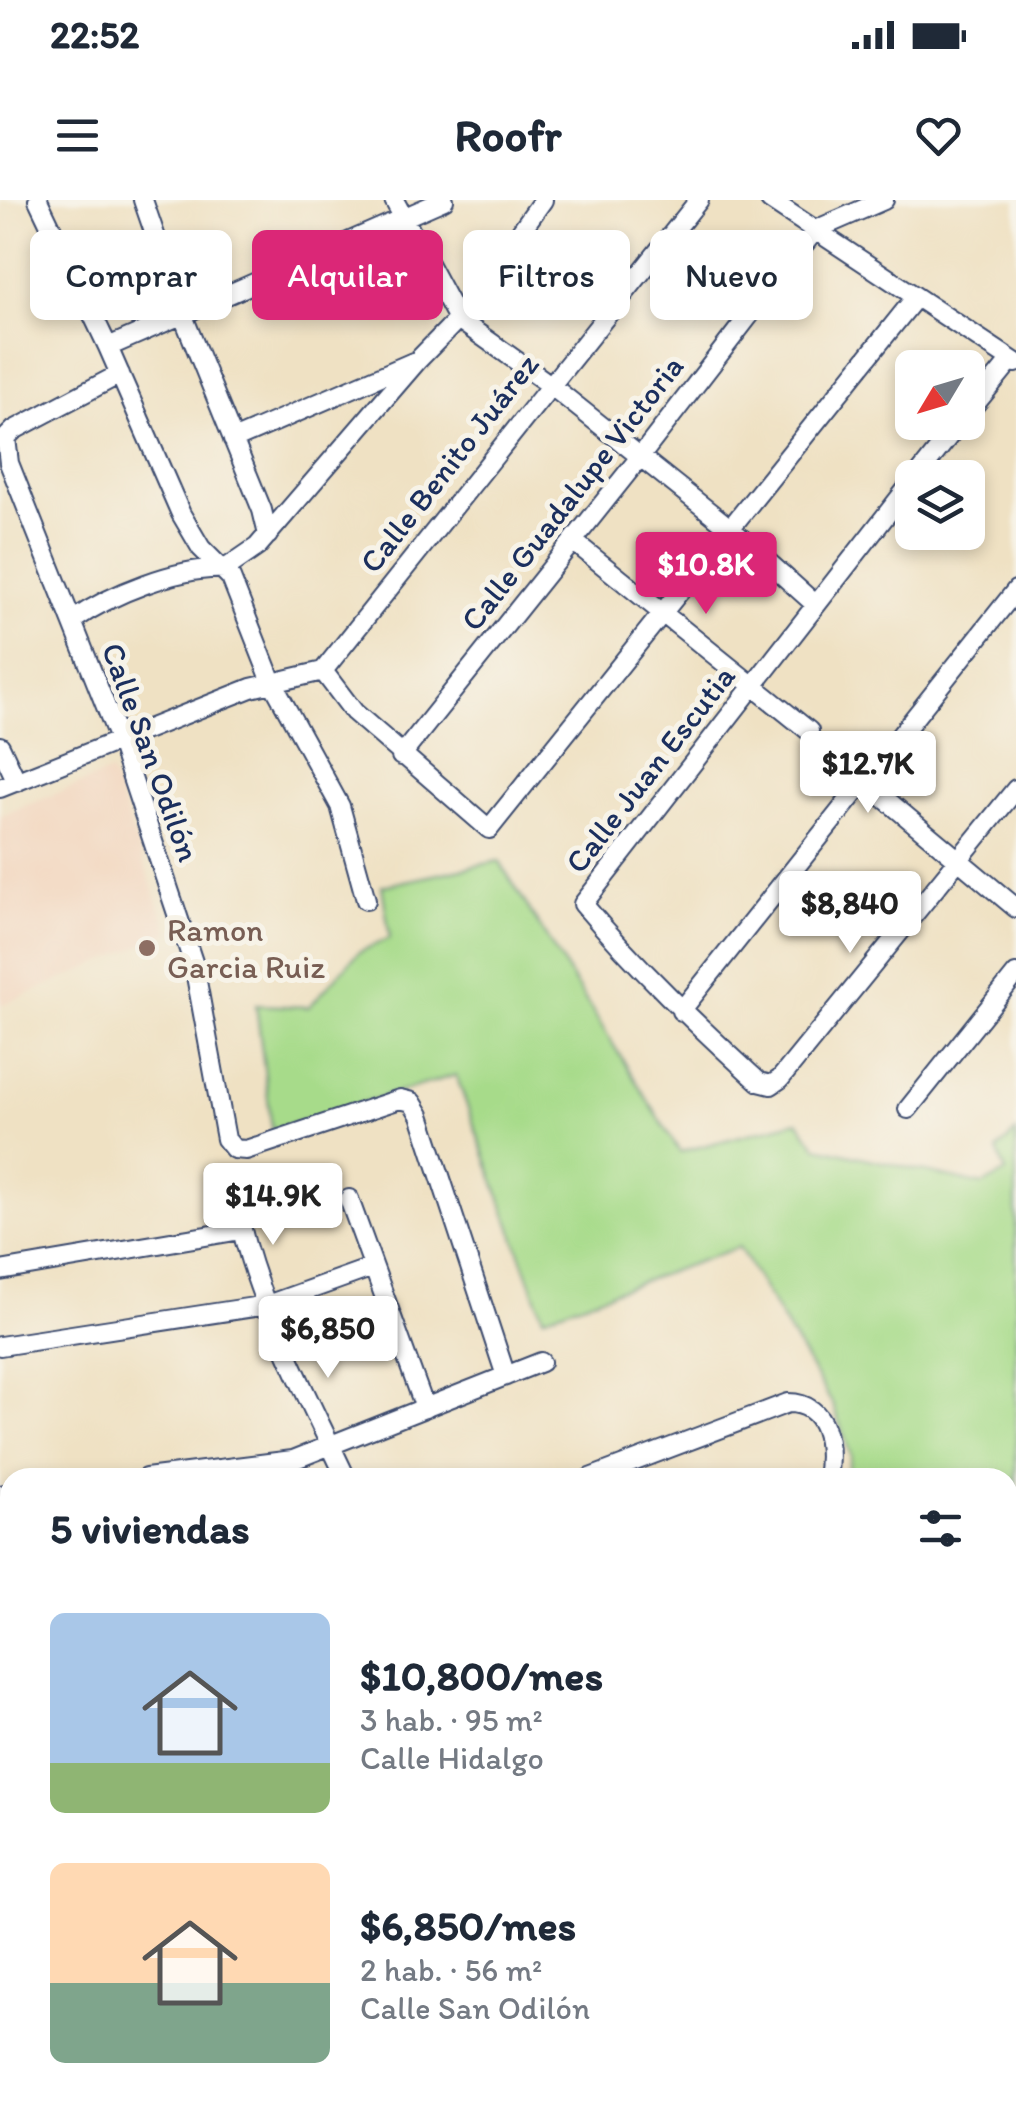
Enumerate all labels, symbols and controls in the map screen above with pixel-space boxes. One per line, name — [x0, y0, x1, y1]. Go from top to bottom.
text: 22:52 — [50, 12, 139, 58]
icon: menu — [50, 108, 105, 163]
text: Roofr — [455, 108, 561, 162]
icon: heart — [911, 108, 966, 163]
chip: Comprar — [30, 230, 232, 320]
chip: Alquilar — [252, 230, 443, 320]
chip: Filtros — [463, 230, 630, 320]
chip: Nuevo — [650, 230, 813, 320]
street label: Calle Benito Juárez — [352, 346, 546, 580]
street label: Calle Guadalupe Victoria — [453, 348, 691, 638]
north arrow — [895, 350, 985, 440]
map controls — [895, 350, 985, 550]
button: layers — [895, 460, 985, 550]
pin: $10.8K — [625, 532, 787, 617]
text: $10.8K — [658, 545, 754, 583]
street label: Calle San Odilón — [94, 637, 208, 867]
street label: Calle Juan Escutia — [557, 657, 743, 880]
pin: $12.7K — [787, 731, 949, 816]
text: $12.7K — [822, 744, 914, 782]
pin: $8,840 — [769, 871, 931, 956]
text: $8,840 — [801, 884, 899, 922]
place label: Ramon Garcia Ruiz — [167, 911, 325, 986]
marker: Ramon Garcia Ruiz — [136, 937, 158, 959]
pin: $14.9K — [192, 1163, 354, 1248]
text: $14.9K — [225, 1176, 321, 1214]
pin: $6,850 — [247, 1296, 409, 1381]
text: $6,850 — [281, 1309, 375, 1347]
icon: filters — [913, 1501, 968, 1556]
text: 5 viviendas — [50, 1503, 250, 1554]
text: $10,800/mes — [360, 1650, 603, 1701]
icon: home — [130, 1653, 250, 1773]
text: 3 hab. · 95 m² — [360, 1701, 543, 1739]
text: Calle Hidalgo — [360, 1739, 544, 1777]
text: $6,850/mes — [360, 1900, 576, 1951]
icon: home — [130, 1903, 250, 2023]
text: 2 hab. · 56 m² — [360, 1951, 542, 1989]
text: Calle San Odilón — [360, 1989, 590, 2027]

